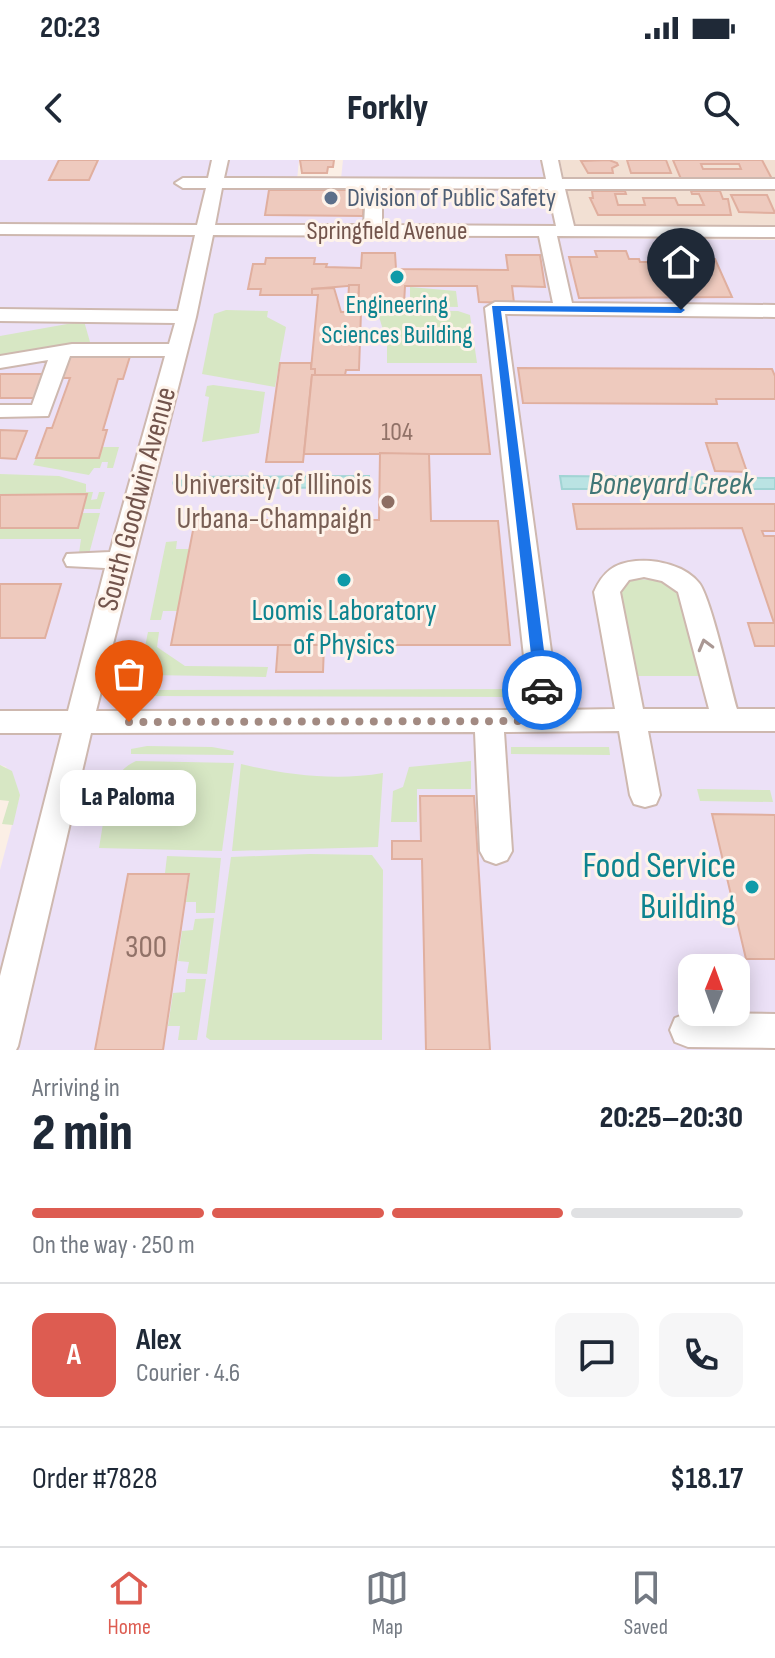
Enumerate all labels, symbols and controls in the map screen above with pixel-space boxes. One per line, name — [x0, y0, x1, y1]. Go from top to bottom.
text: 20:23 — [40, 10, 100, 46]
icon: back — [32, 86, 76, 130]
icon: search — [699, 86, 743, 130]
text: Forkly — [347, 87, 428, 130]
place label: Division of Public Safety — [347, 183, 556, 214]
marker: Division of Public Safety — [322, 189, 340, 207]
street label: Springfield Avenue — [307, 216, 467, 247]
pin — [647, 228, 715, 310]
icon: home — [659, 240, 703, 284]
marker: Engineering Sciences Building — [388, 268, 406, 286]
place label: Engineering Sciences Building — [321, 290, 473, 351]
street label: South Goodwin Avenue — [90, 383, 184, 615]
house number: 104 — [381, 417, 413, 448]
water label: Boneyard Creek — [589, 465, 754, 504]
place label: University of Illinois Urbana-Champaign — [174, 467, 372, 537]
marker: University of Illinois Urbana-Champaign — [379, 493, 397, 511]
marker: Loomis Laboratory of Physics — [335, 571, 353, 589]
place label: Loomis Laboratory of Physics — [251, 593, 437, 663]
one-way arrow — [697, 639, 714, 653]
pin — [95, 640, 163, 722]
courier — [502, 650, 582, 730]
icon: bag — [107, 652, 151, 696]
icon: car — [520, 668, 564, 712]
callout: La Paloma — [61, 770, 197, 826]
text: La Paloma — [81, 782, 175, 813]
place label: Food Service Building — [582, 845, 736, 929]
marker: Food Service Building — [743, 878, 761, 896]
house number: 300 — [125, 928, 167, 967]
north arrow — [678, 954, 750, 1026]
map controls — [678, 954, 750, 1026]
text: Arriving in — [32, 1073, 120, 1104]
text: 20:25–20:30 — [600, 1100, 743, 1136]
text: 2 min — [32, 1102, 133, 1165]
text: On the way · 250 m — [32, 1230, 195, 1261]
button: chat — [555, 1313, 639, 1397]
button: phone — [659, 1313, 743, 1397]
text: Alex — [136, 1322, 182, 1358]
text: A — [67, 1337, 81, 1373]
text: Courier · 4.6 — [136, 1358, 240, 1389]
text: Order #7828 — [32, 1461, 157, 1497]
text: $18.17 — [670, 1461, 743, 1497]
tab: Home — [107, 1566, 151, 1641]
tab: Map — [365, 1566, 409, 1641]
tab: Saved — [624, 1566, 668, 1641]

